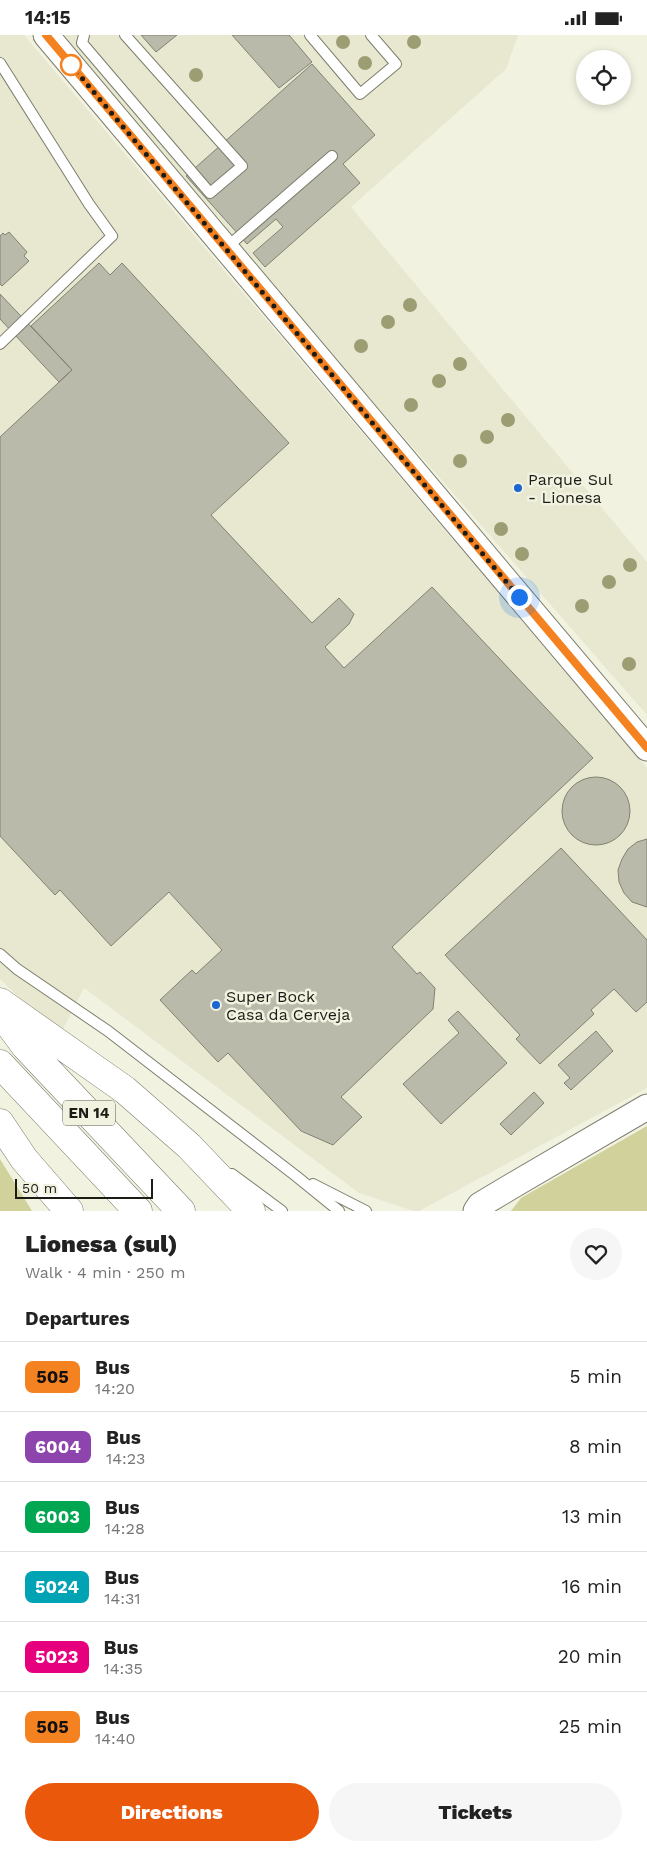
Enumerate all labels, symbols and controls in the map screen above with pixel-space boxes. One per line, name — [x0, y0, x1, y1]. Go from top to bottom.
text: 14:15 — [25, 6, 70, 29]
map controls — [576, 50, 631, 105]
button: locate — [576, 50, 631, 105]
unlabelled marker — [60, 54, 82, 76]
place label: Parque Sul - Lionesa — [528, 470, 613, 507]
marker: Parque Sul - Lionesa — [512, 482, 524, 494]
your location — [507, 585, 532, 610]
place label: Super Bock Casa da Cerveja — [226, 987, 350, 1024]
marker: Super Bock Casa da Cerveja — [210, 999, 222, 1011]
road number: EN 14 — [63, 1101, 115, 1125]
scale bar — [15, 1176, 152, 1199]
text: 50 m — [22, 1180, 57, 1196]
button: heart — [570, 1228, 622, 1280]
text: Lionesa (sul) — [25, 1230, 178, 1258]
text: Walk · 4 min · 250 m — [25, 1263, 185, 1282]
text: Departures — [25, 1307, 130, 1330]
text: Bus — [95, 1356, 130, 1379]
text: 5 min — [570, 1365, 622, 1388]
text: 505 — [36, 1366, 69, 1387]
text: 14:20 — [95, 1379, 135, 1398]
text: Bus — [106, 1426, 141, 1449]
text: 8 min — [569, 1435, 622, 1458]
text: 6004 — [35, 1436, 81, 1457]
text: 14:23 — [106, 1449, 145, 1468]
text: Bus — [105, 1496, 140, 1519]
text: 13 min — [562, 1505, 622, 1528]
text: 6003 — [35, 1506, 80, 1527]
text: 14:28 — [105, 1519, 145, 1538]
text: Bus — [104, 1566, 139, 1589]
text: 16 min — [562, 1575, 622, 1598]
text: 5024 — [35, 1576, 79, 1597]
text: 14:31 — [104, 1589, 141, 1608]
text: Bus — [104, 1636, 138, 1659]
text: 20 min — [558, 1645, 622, 1668]
text: 5023 — [35, 1646, 79, 1667]
text: 14:35 — [104, 1659, 143, 1678]
text: Bus — [95, 1706, 130, 1729]
text: 25 min — [558, 1715, 622, 1738]
text: 505 — [36, 1716, 69, 1737]
text: 14:40 — [95, 1729, 135, 1748]
button: Directions — [25, 1783, 319, 1841]
button: Tickets — [329, 1783, 622, 1841]

